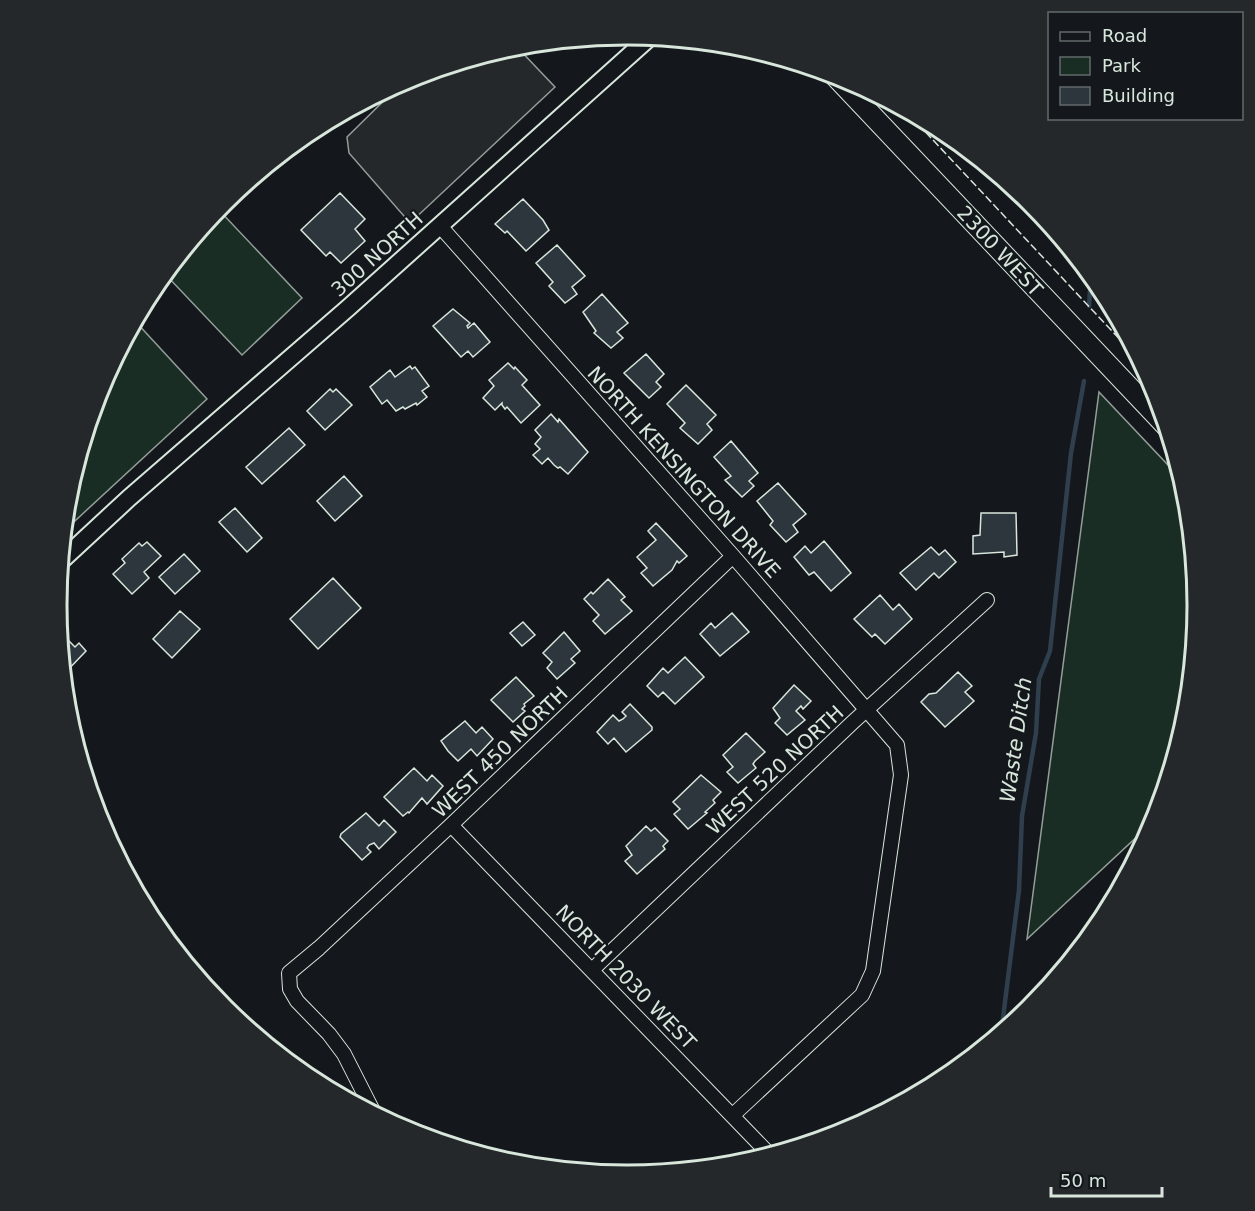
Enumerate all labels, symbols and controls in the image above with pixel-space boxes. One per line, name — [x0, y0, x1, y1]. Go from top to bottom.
legend — [1048, 12, 1243, 120]
text: Road — [1102, 25, 1147, 46]
text: Park — [1102, 55, 1141, 76]
text: Building — [1102, 85, 1175, 106]
street label: 2300 WEST — [952, 201, 1048, 302]
street label: 300 NORTH — [326, 207, 428, 301]
street label: NORTH KENSINGTON DRIVE — [583, 361, 785, 583]
water label: Waste Ditch — [995, 676, 1037, 804]
street label: WEST 450 NORTH — [427, 681, 573, 823]
street label: WEST 520 NORTH — [701, 700, 849, 840]
street label: NORTH 2030 WEST — [551, 900, 702, 1055]
scale bar — [1051, 1160, 1162, 1198]
text: 50 m — [1060, 1170, 1106, 1191]

